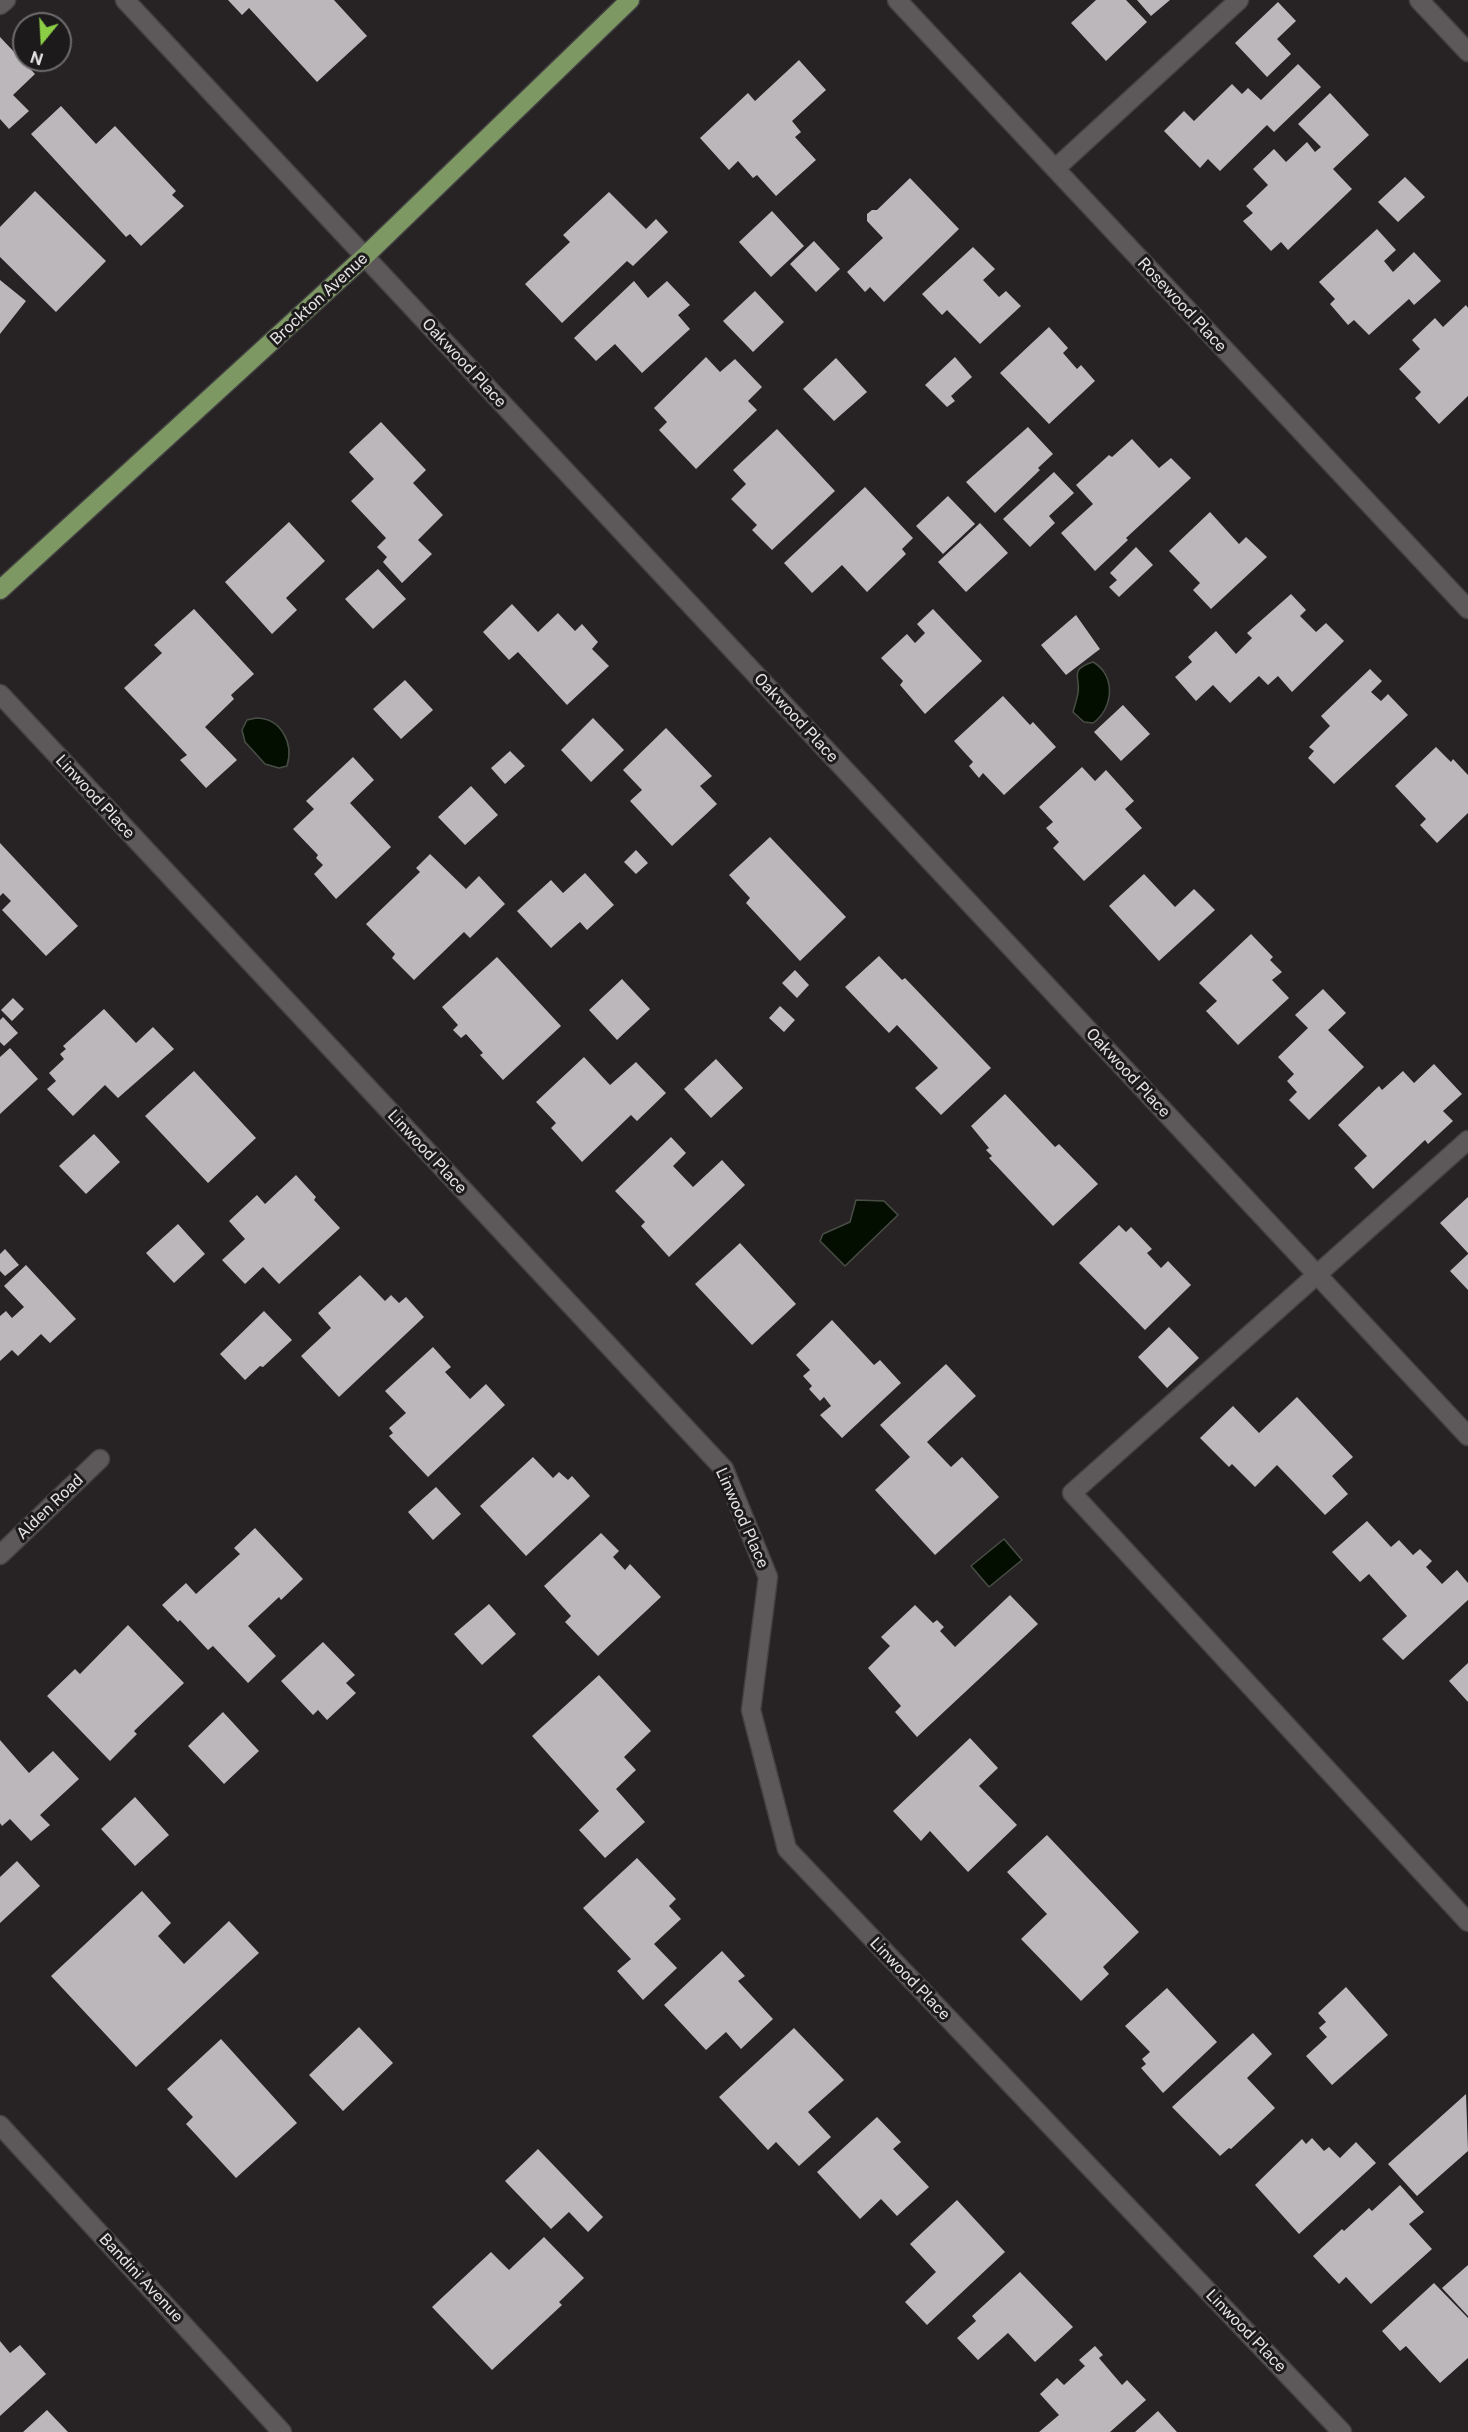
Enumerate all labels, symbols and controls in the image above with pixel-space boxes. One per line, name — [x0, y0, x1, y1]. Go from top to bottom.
north arrow — [12, 12, 72, 72]
text: N — [28, 47, 46, 69]
street label: Brockton Avenue — [266, 249, 372, 349]
street label: Rosewood Place — [1133, 254, 1231, 356]
street label: Oakwood Place — [418, 314, 510, 412]
street label: Oakwood Place — [750, 669, 842, 767]
street label: Linwood Place — [51, 751, 139, 843]
street label: Oakwood Place — [1082, 1024, 1174, 1122]
street label: Linwood Place — [383, 1106, 471, 1198]
street label: Linwood Place — [711, 1465, 773, 1571]
street label: Alden Road — [13, 1470, 87, 1544]
street label: Linwood Place — [866, 1934, 954, 2024]
street label: Bandini Avenue — [95, 2230, 187, 2326]
street label: Linwood Place — [1202, 2286, 1290, 2376]

